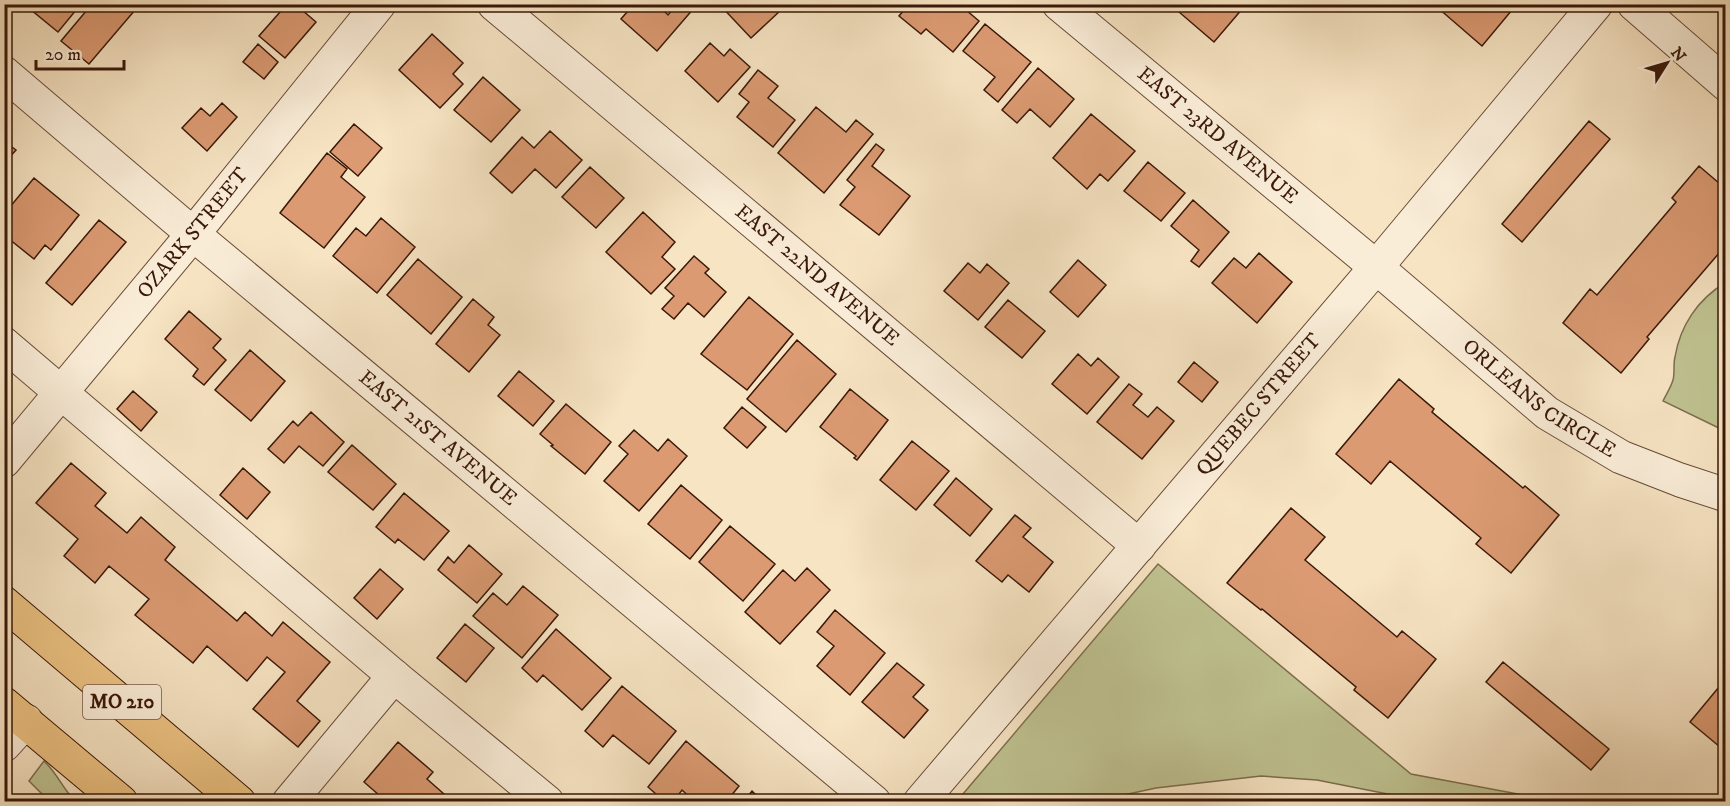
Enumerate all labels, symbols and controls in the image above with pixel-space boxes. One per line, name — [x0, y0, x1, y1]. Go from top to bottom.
scale bar — [36, 33, 124, 71]
north arrow — [1637, 33, 1697, 93]
text: N — [1666, 43, 1690, 66]
text: 20 m — [45, 44, 81, 66]
street label: EAST 23RD AVENUE — [1132, 61, 1303, 210]
street label: OZARK STREET — [132, 162, 254, 304]
street label: EAST 22ND AVENUE — [729, 199, 905, 352]
street label: QUEBEC STREET — [1190, 328, 1327, 482]
street label: ORLEANS CIRCLE — [1457, 333, 1621, 464]
street label: EAST 21ST AVENUE — [353, 365, 522, 512]
road number: MO 210 — [83, 685, 161, 719]

